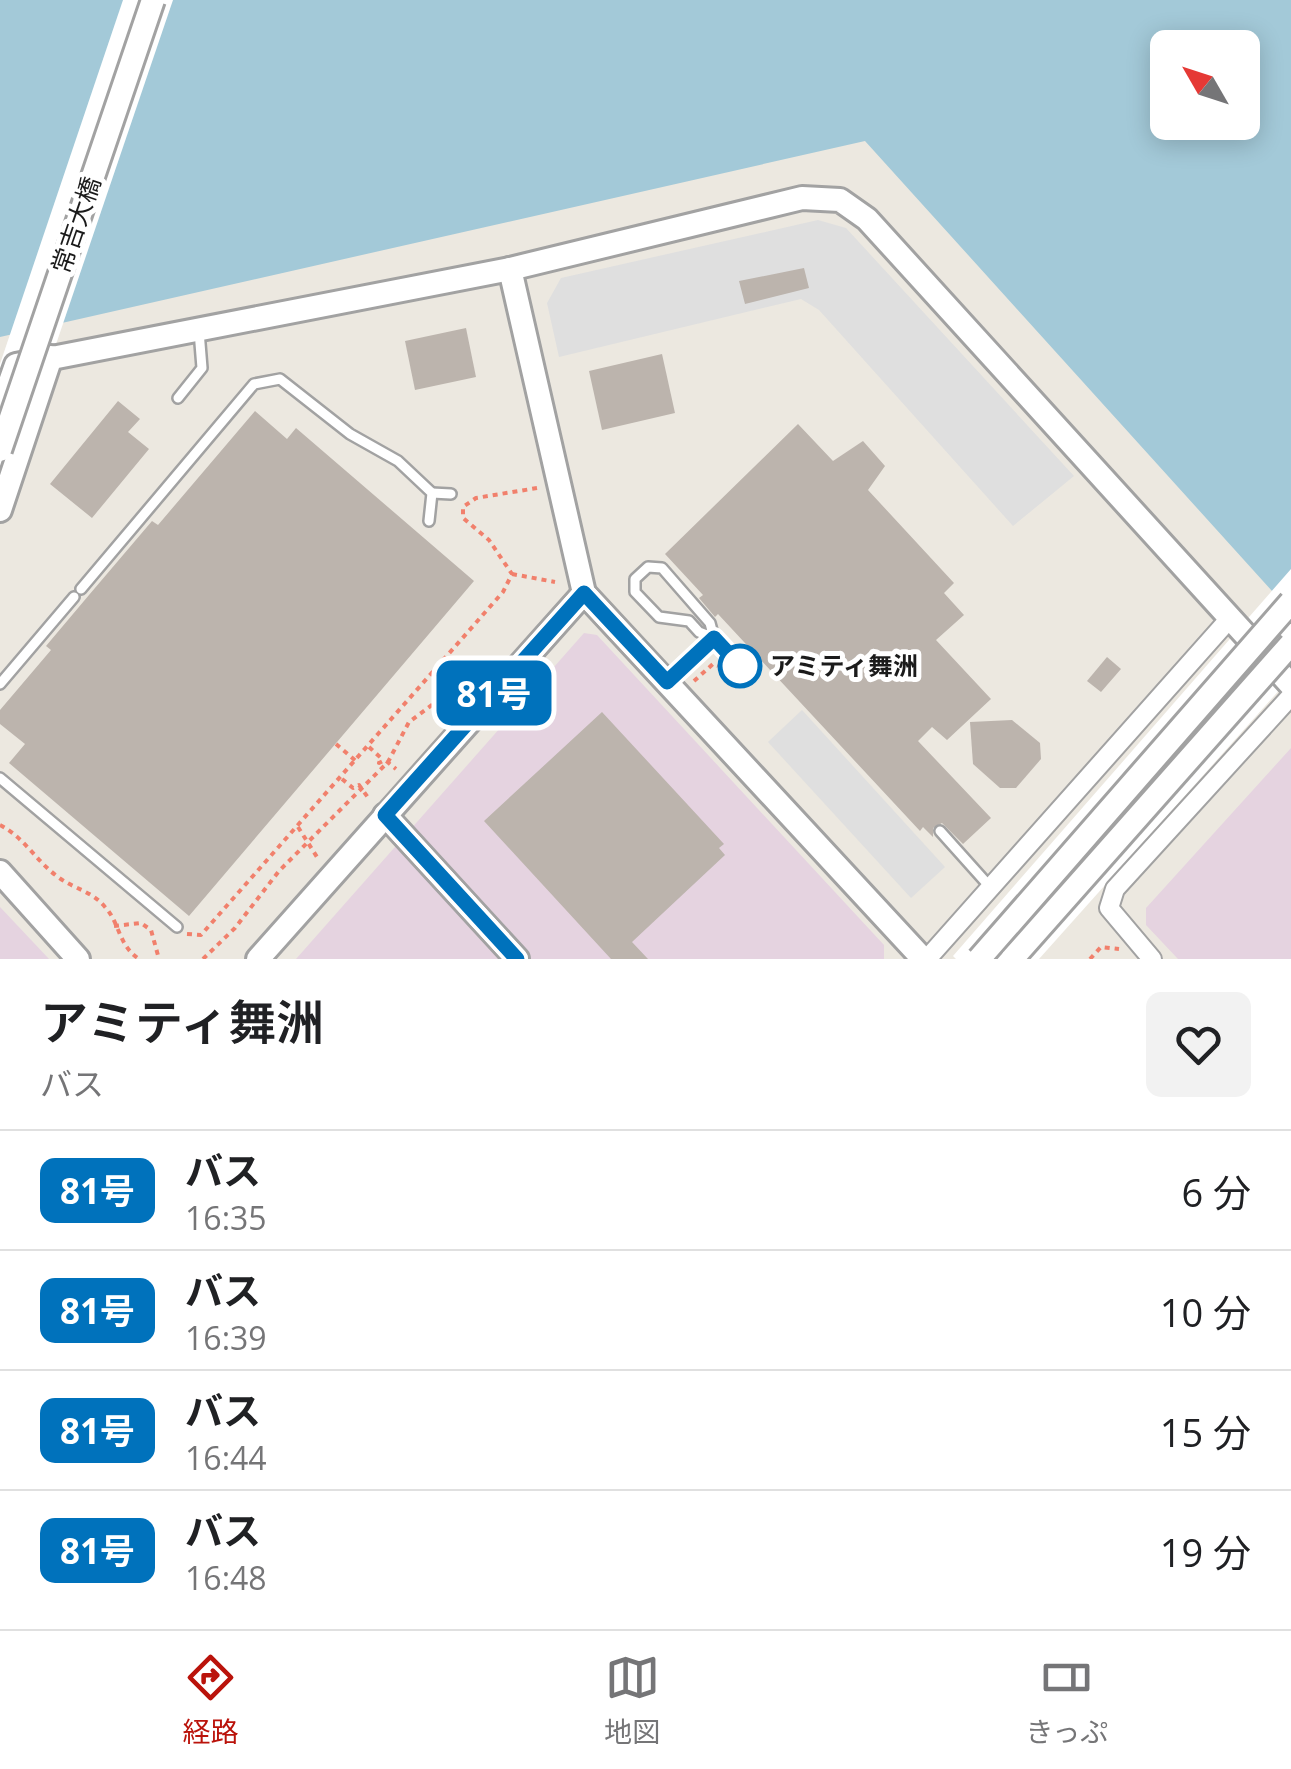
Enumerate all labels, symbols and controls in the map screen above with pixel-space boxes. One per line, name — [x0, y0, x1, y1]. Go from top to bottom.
north arrow — [1150, 30, 1260, 140]
map controls — [1150, 30, 1260, 140]
street label: 常吉大橋 — [43, 172, 107, 277]
marker: アミティ舞洲 — [719, 645, 761, 687]
place label: アミティ舞洲 — [770, 648, 918, 682]
line badge: 81号 — [436, 660, 552, 726]
text: 81号 — [456, 670, 532, 717]
text: アミティ舞洲 — [40, 989, 324, 1054]
button: heart — [1146, 992, 1251, 1097]
text: バス — [40, 1062, 104, 1105]
text: バス — [185, 1144, 261, 1196]
text: 6 分 — [1181, 1166, 1251, 1218]
text: 81号 — [60, 1167, 135, 1214]
text: 16:35 — [185, 1196, 267, 1239]
text: バス — [185, 1264, 261, 1316]
text: 10 分 — [1160, 1286, 1251, 1338]
text: 81号 — [60, 1287, 135, 1334]
text: 16:39 — [185, 1316, 267, 1359]
text: バス — [185, 1384, 261, 1436]
text: 15 分 — [1160, 1406, 1251, 1458]
text: 81号 — [60, 1407, 135, 1454]
text: 16:44 — [185, 1436, 267, 1479]
text: バス — [185, 1504, 261, 1556]
text: 19 分 — [1160, 1526, 1251, 1578]
text: 81号 — [60, 1527, 135, 1574]
text: 16:48 — [185, 1556, 267, 1599]
tab: 経路 — [183, 1650, 239, 1750]
tab: 地図 — [604, 1650, 660, 1750]
tab: きっぷ — [1025, 1650, 1108, 1750]

